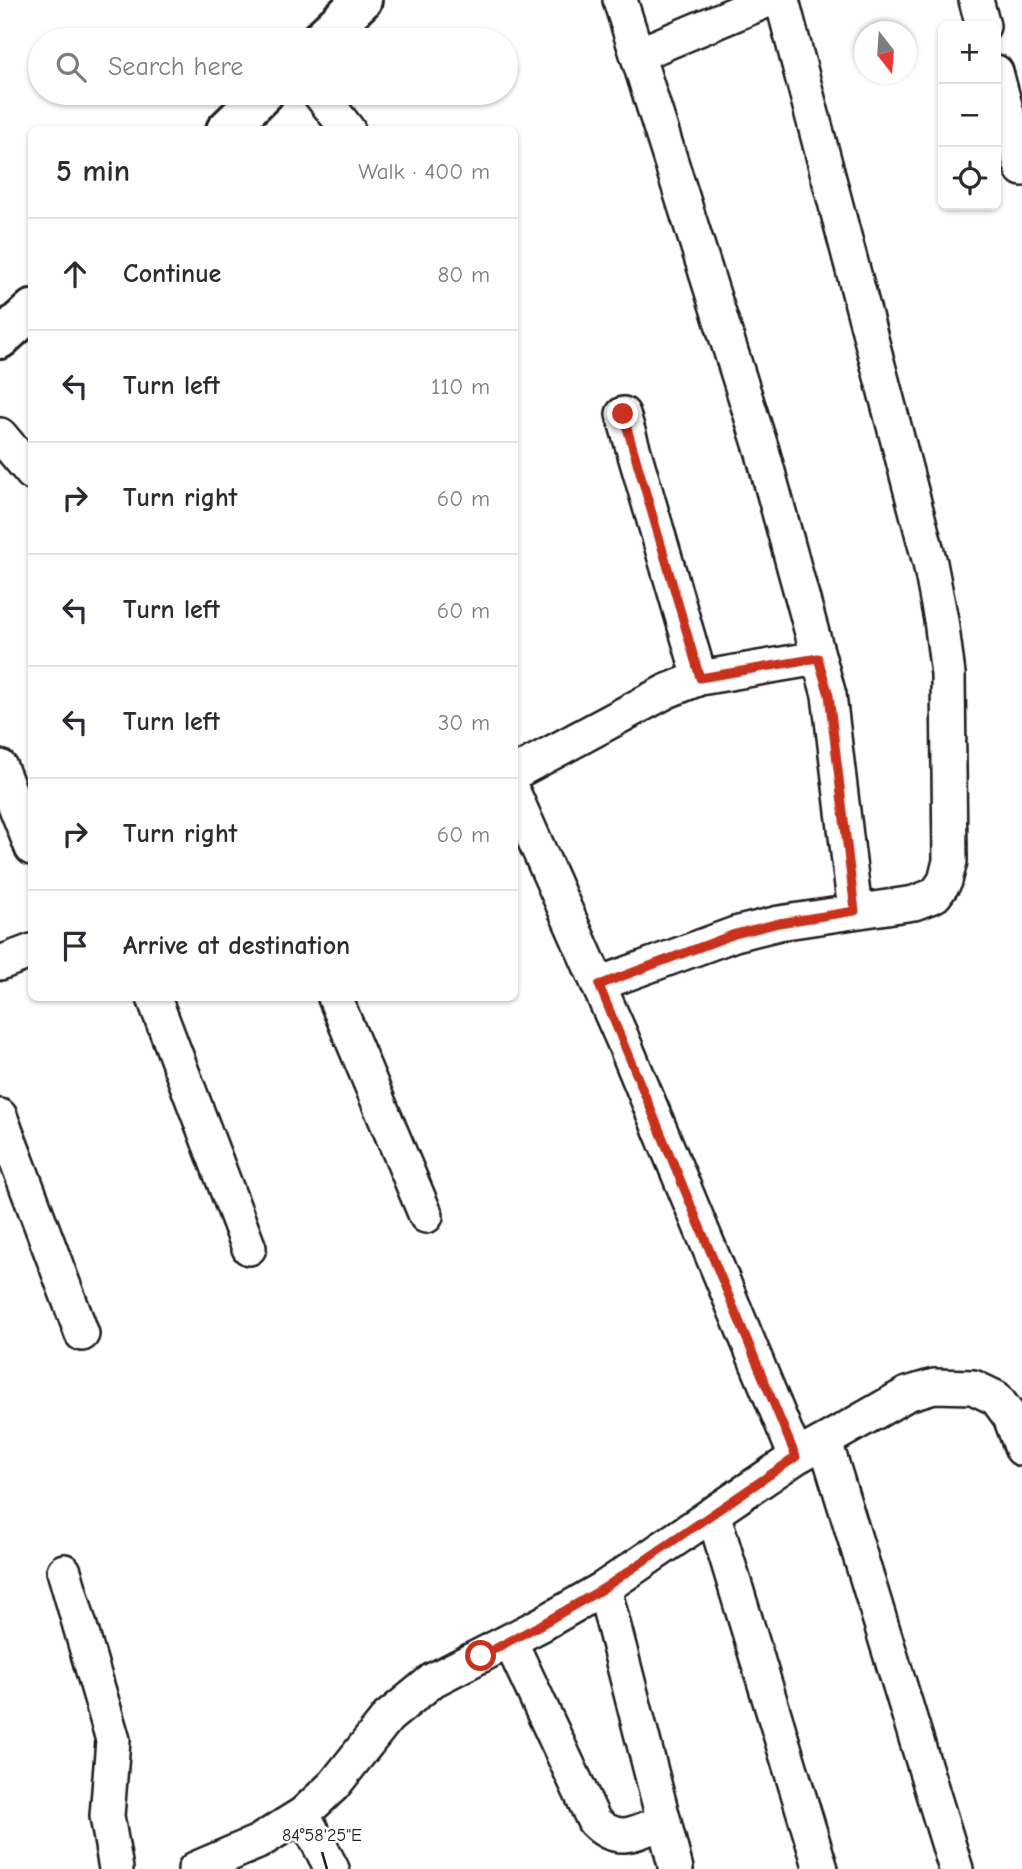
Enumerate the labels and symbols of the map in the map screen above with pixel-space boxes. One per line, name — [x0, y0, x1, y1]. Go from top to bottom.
north arrow — [854, 21, 917, 84]
route end — [607, 398, 638, 429]
route start — [465, 1640, 496, 1671]
text: 84°58'25"E — [282, 1825, 362, 1846]

